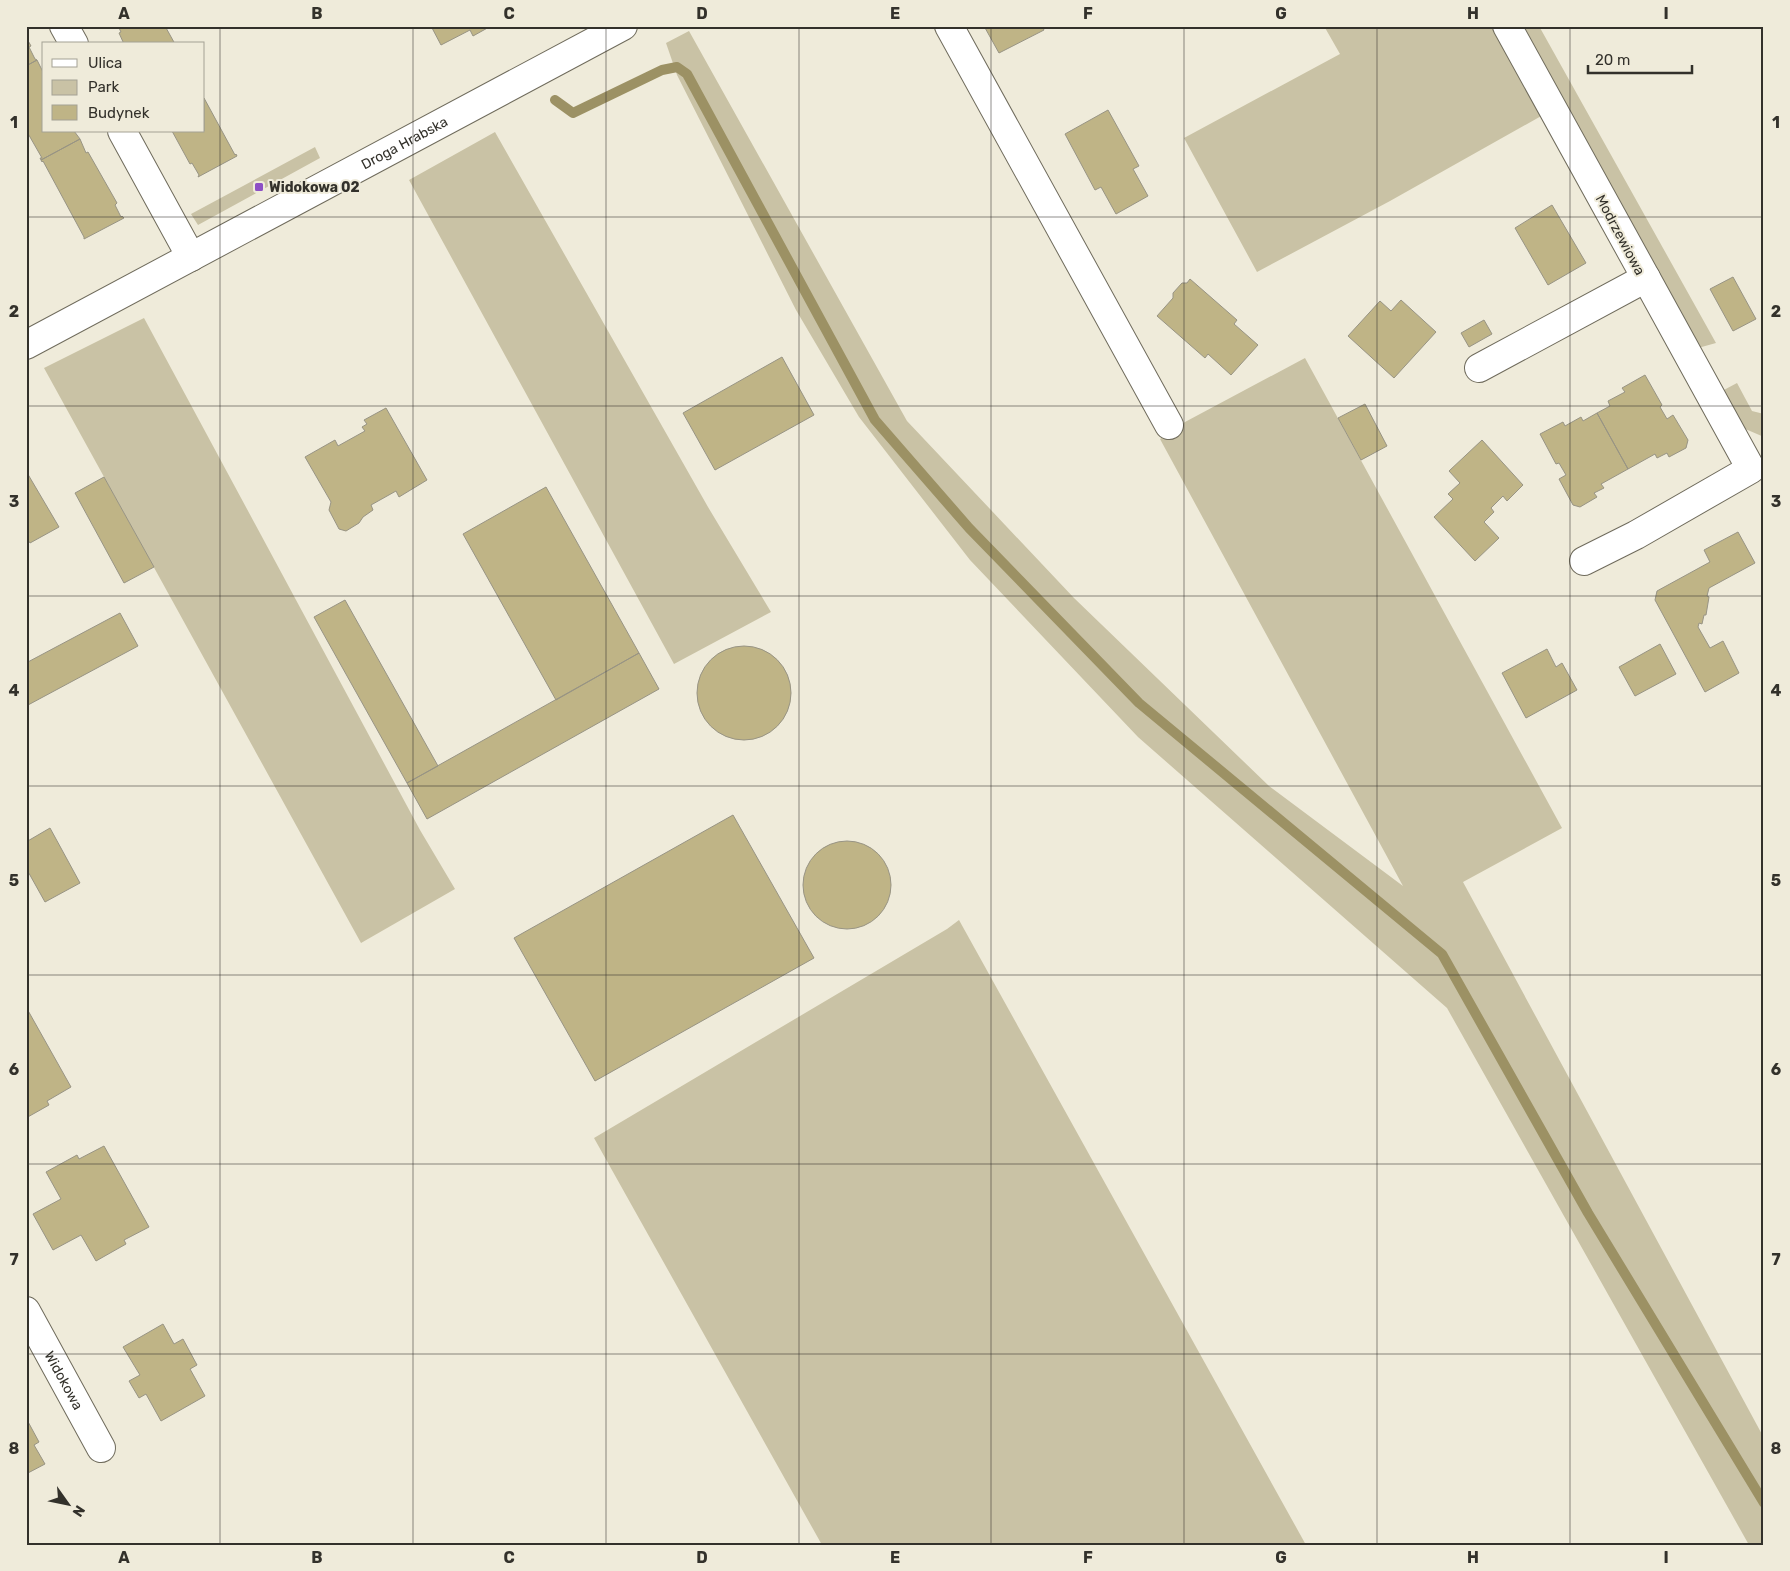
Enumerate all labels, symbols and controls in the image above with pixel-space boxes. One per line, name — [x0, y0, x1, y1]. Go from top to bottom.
text: A — [118, 4, 130, 23]
text: B — [311, 4, 323, 23]
text: C — [503, 4, 515, 23]
text: D — [696, 4, 708, 23]
text: E — [890, 4, 900, 23]
text: F — [1083, 4, 1093, 23]
text: G — [1275, 4, 1287, 23]
text: H — [1467, 4, 1479, 23]
text: I — [1663, 4, 1669, 23]
legend — [42, 42, 205, 132]
scale bar — [1588, 42, 1691, 74]
text: 20 m — [1595, 51, 1630, 69]
text: Ulica — [88, 54, 122, 72]
text: Park — [88, 78, 119, 96]
text: Budynek — [88, 104, 150, 122]
text: 1 — [10, 113, 18, 132]
street label: Droga Hrabska — [358, 113, 451, 173]
text: 1 — [1772, 113, 1780, 132]
place label: Widokowa 02 — [269, 179, 360, 196]
marker: Widokowa 02 — [253, 181, 265, 193]
street label: Modrzewiowa — [1592, 192, 1648, 278]
text: 2 — [9, 302, 19, 321]
text: 2 — [1771, 302, 1781, 321]
text: 3 — [9, 492, 19, 511]
text: 3 — [1771, 492, 1781, 511]
text: 4 — [9, 681, 20, 700]
text: 4 — [1771, 681, 1782, 700]
text: 5 — [9, 871, 19, 890]
text: 5 — [1771, 871, 1781, 890]
text: 6 — [9, 1060, 19, 1079]
text: 6 — [1771, 1060, 1781, 1079]
text: 7 — [9, 1250, 19, 1269]
text: 7 — [1771, 1250, 1781, 1269]
street label: Widokowa — [41, 1348, 87, 1413]
text: 8 — [9, 1439, 20, 1458]
text: 8 — [1771, 1439, 1782, 1458]
north arrow — [42, 1478, 92, 1528]
text: N — [69, 1502, 88, 1520]
text: A — [118, 1548, 130, 1567]
text: B — [311, 1548, 323, 1567]
text: C — [503, 1548, 515, 1567]
text: D — [696, 1548, 708, 1567]
text: E — [890, 1548, 900, 1567]
text: F — [1083, 1548, 1093, 1567]
text: G — [1275, 1548, 1287, 1567]
text: H — [1467, 1548, 1479, 1567]
text: I — [1663, 1548, 1669, 1567]

